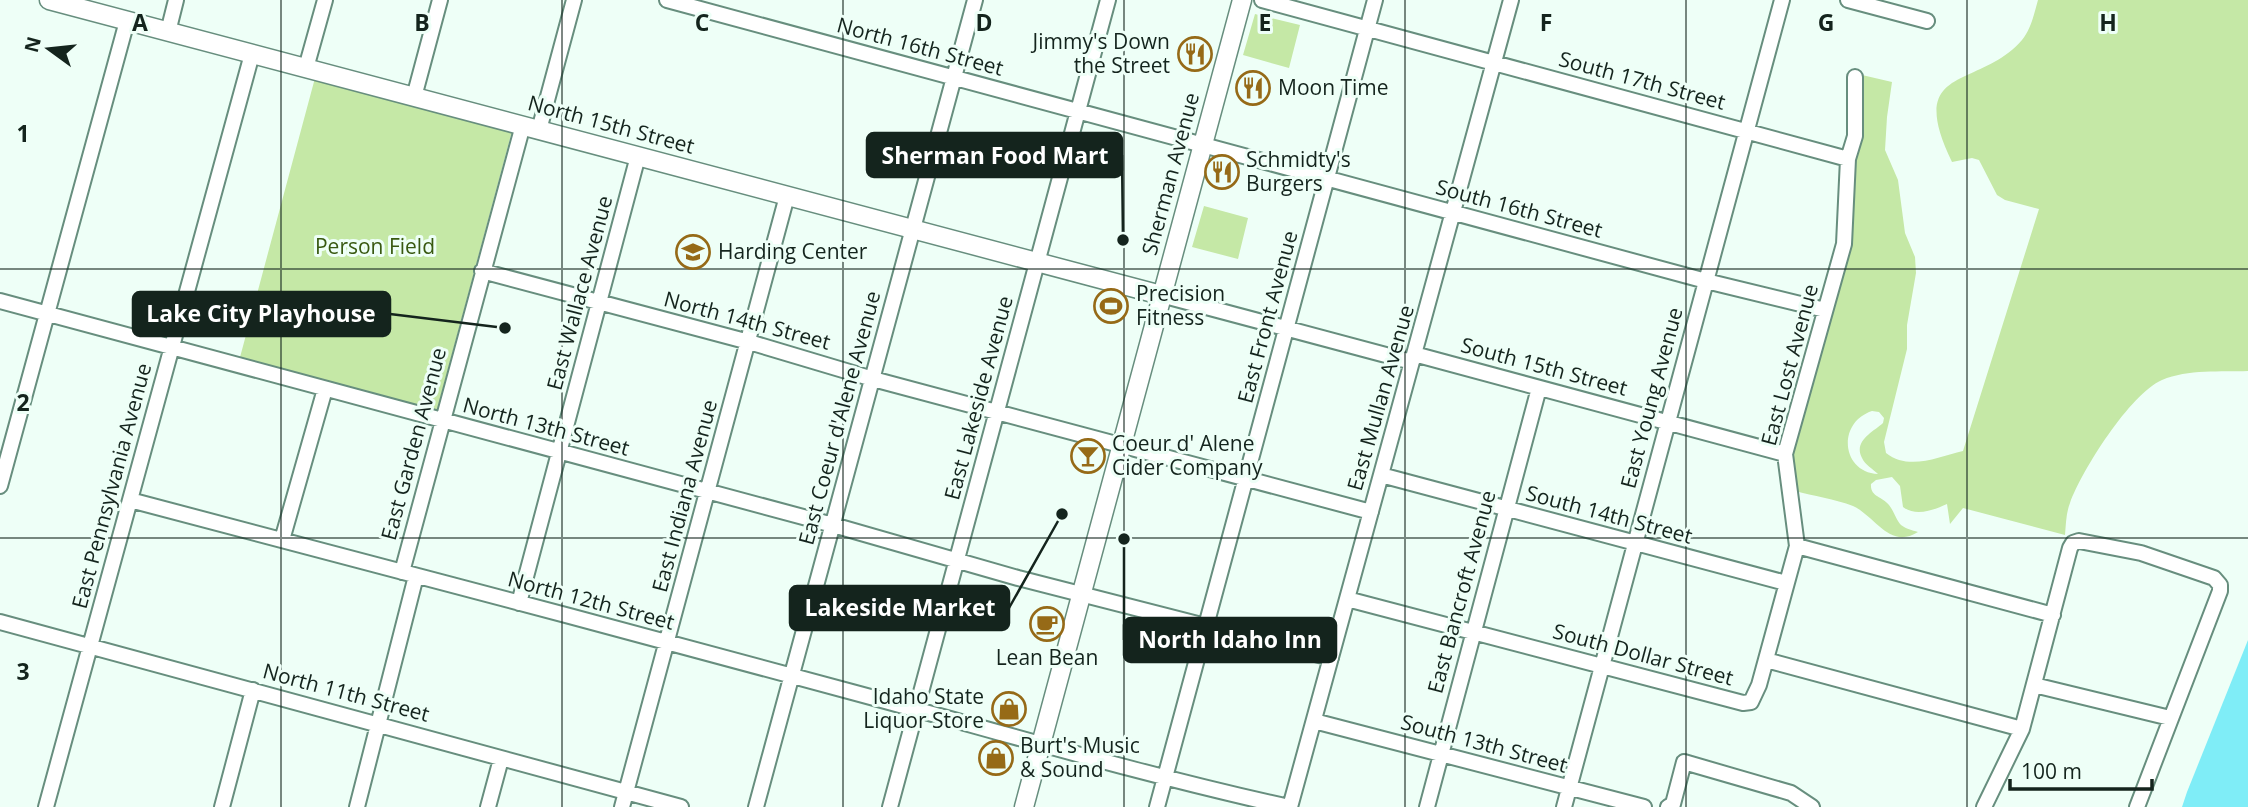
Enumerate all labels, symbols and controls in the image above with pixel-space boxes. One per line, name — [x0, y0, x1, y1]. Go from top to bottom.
text: A — [132, 6, 148, 38]
text: B — [414, 6, 430, 38]
text: C — [695, 6, 709, 38]
text: D — [975, 6, 993, 38]
text: E — [1259, 6, 1271, 38]
text: F — [1540, 6, 1552, 38]
text: G — [1818, 6, 1834, 38]
text: H — [2099, 6, 2117, 38]
street label: North 16th Street — [834, 10, 1007, 82]
north arrow — [14, 14, 84, 84]
place label: Jimmy's Down the Street — [1031, 27, 1170, 79]
text: N — [18, 34, 47, 55]
restaurant icon: Jimmy's Down the Street — [1176, 35, 1214, 73]
street label: South 17th Street — [1556, 44, 1729, 116]
restaurant icon: Moon Time — [1234, 69, 1272, 107]
place label: Moon Time — [1278, 73, 1389, 101]
street label: North 15th Street — [525, 88, 698, 160]
street label: Sherman Avenue — [1135, 89, 1205, 258]
text: 1 — [16, 117, 30, 149]
callout: Sherman Food Mart — [867, 133, 1122, 177]
text: Sherman Food Mart — [881, 139, 1109, 171]
place label: Schmidty's Burgers — [1246, 145, 1351, 197]
restaurant icon: Schmidty's Burgers — [1203, 153, 1241, 191]
street label: South 16th Street — [1433, 172, 1606, 244]
street label: East Wallace Avenue — [540, 193, 618, 393]
street label: East Front Avenue — [1231, 227, 1303, 406]
park label: Person Field — [315, 232, 435, 260]
school or university icon: Harding Center — [674, 233, 712, 271]
place label: Harding Center — [718, 237, 868, 265]
place label: Precision Fitness — [1136, 279, 1225, 331]
street label: East Lost Avenue — [1754, 281, 1824, 449]
street label: North 14th Street — [661, 284, 834, 356]
sports icon: Precision Fitness — [1092, 287, 1130, 325]
street label: East Coeur d'Alene Avenue — [792, 288, 886, 548]
callout: Lake City Playhouse — [133, 292, 390, 336]
street label: East Lakeside Avenue — [937, 293, 1019, 503]
text: Lake City Playhouse — [146, 297, 376, 329]
street label: East Mullan Avenue — [1340, 302, 1420, 494]
street label: East Young Avenue — [1613, 304, 1689, 491]
street label: South 15th Street — [1458, 330, 1631, 402]
street label: East Garden Avenue — [374, 345, 452, 543]
street label: East Pennsylvania Avenue — [65, 360, 157, 611]
text: 2 — [16, 386, 30, 418]
street label: North 13th Street — [460, 390, 633, 462]
street label: East Indiana Avenue — [645, 397, 723, 595]
place label: Coeur d' Alene Cider Company — [1112, 429, 1263, 481]
bar icon: Coeur d' Alene Cider Company — [1069, 437, 1107, 475]
street label: South 14th Street — [1523, 478, 1696, 550]
street label: East Bancroft Avenue — [1420, 487, 1502, 696]
street label: North 12th Street — [505, 564, 678, 636]
callout: Lakeside Market — [790, 586, 1009, 630]
text: Lakeside Market — [804, 591, 996, 623]
cafe icon: Lean Bean — [1028, 605, 1066, 643]
street label: South Dollar Street — [1550, 616, 1737, 692]
callout: North Idaho Inn — [1124, 618, 1336, 662]
text: North Idaho Inn — [1138, 623, 1322, 655]
place label: Lean Bean — [996, 643, 1098, 671]
text: 3 — [16, 655, 30, 687]
street label: North 11th Street — [260, 656, 433, 728]
place label: Idaho State Liquor Store — [863, 682, 984, 734]
shop icon: Idaho State Liquor Store — [990, 690, 1028, 728]
street label: South 13th Street — [1398, 707, 1571, 779]
place label: Burt's Music & Sound — [1020, 731, 1140, 783]
shop icon: Burt's Music & Sound — [977, 739, 1015, 777]
scale bar — [2010, 748, 2152, 792]
text: 100 m — [2021, 757, 2082, 785]

